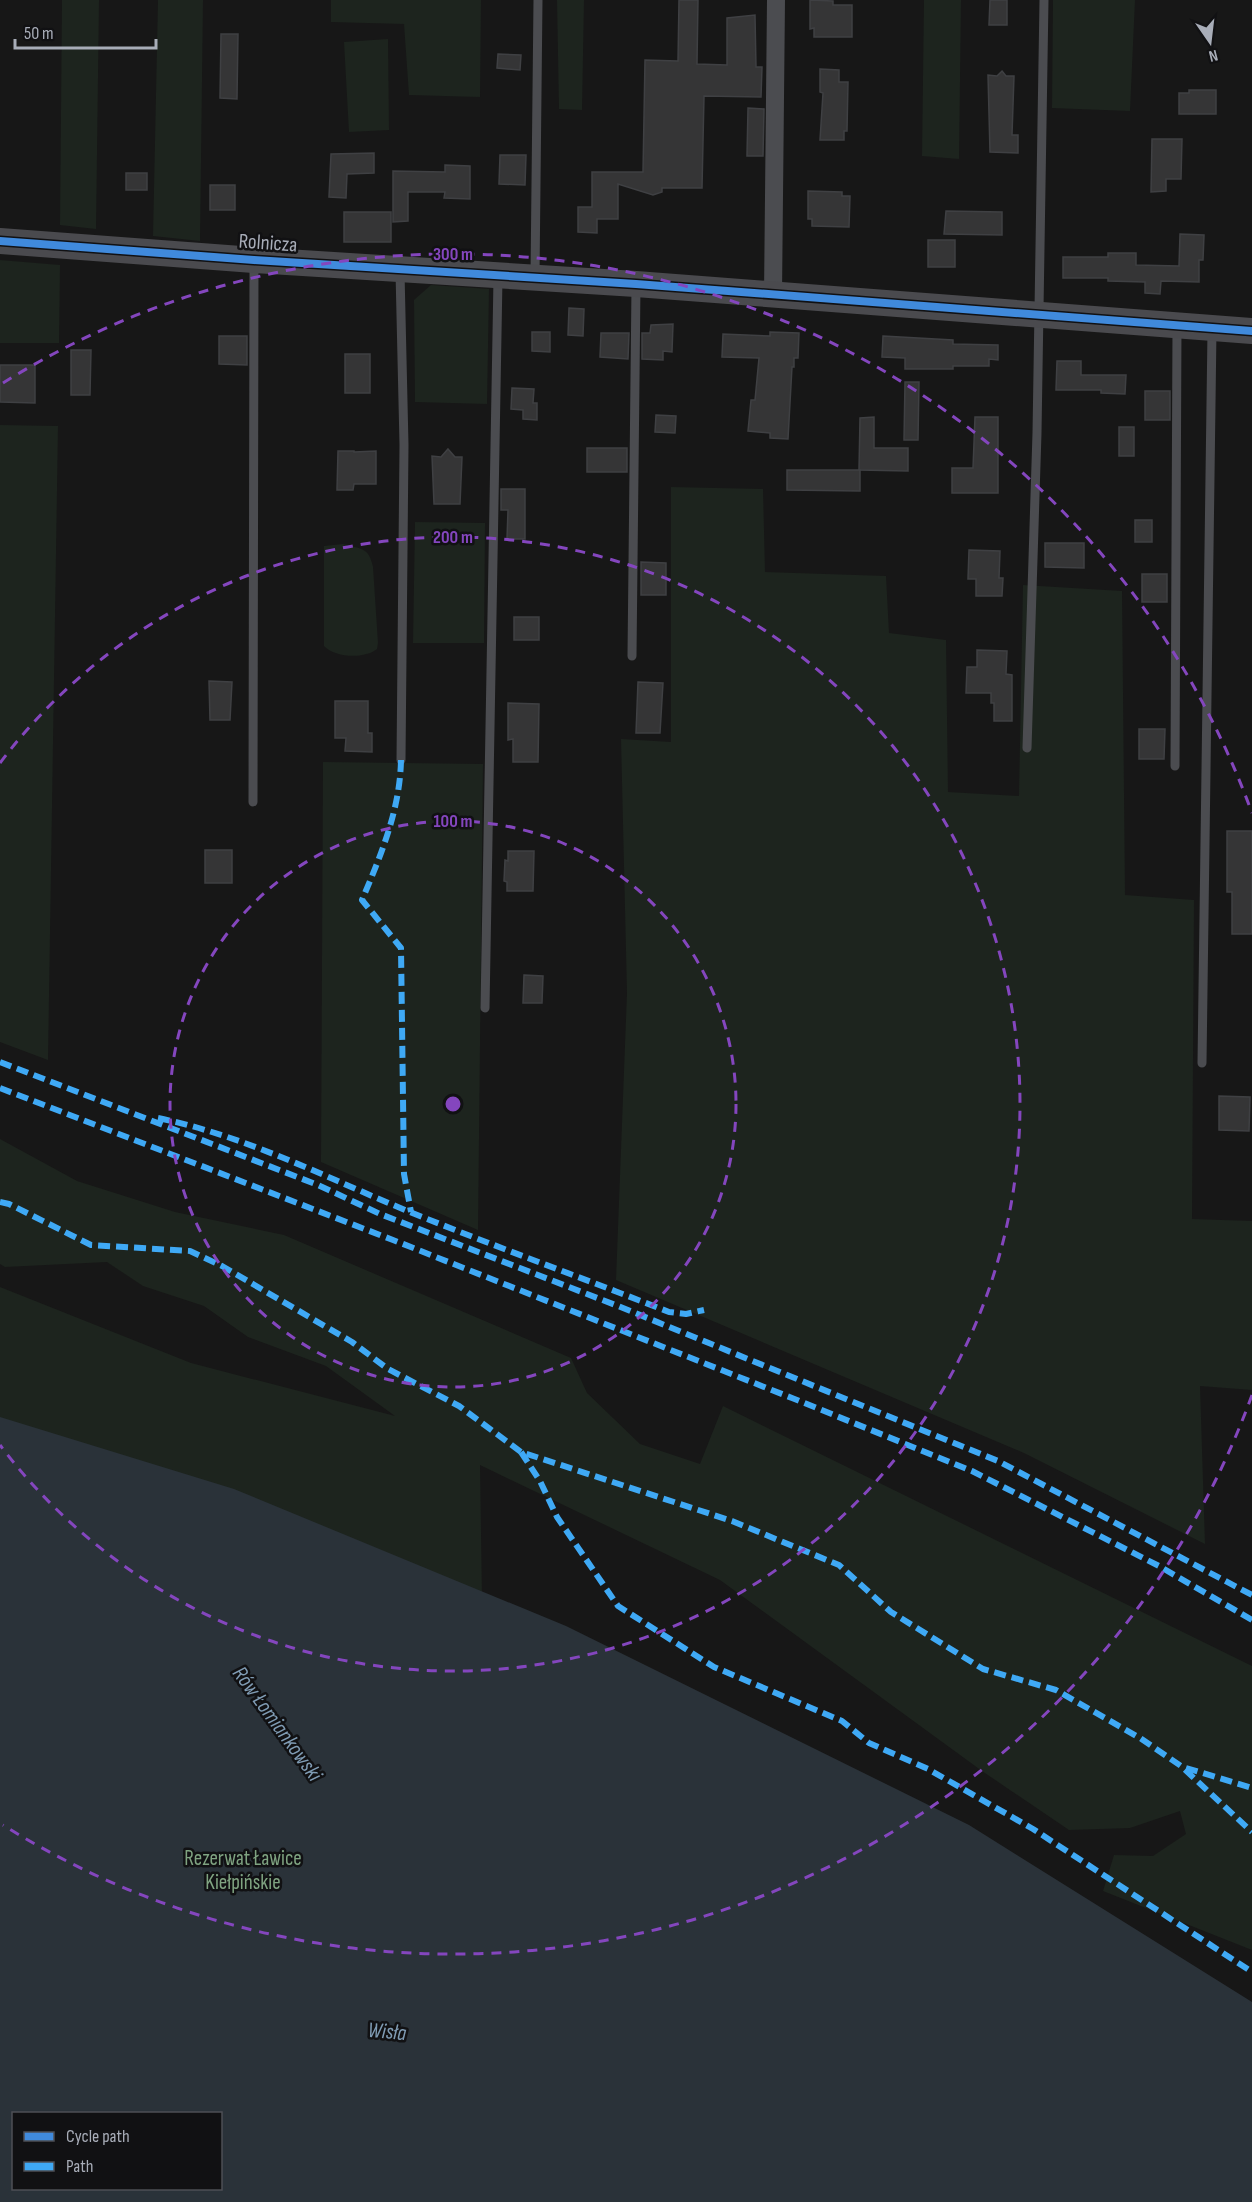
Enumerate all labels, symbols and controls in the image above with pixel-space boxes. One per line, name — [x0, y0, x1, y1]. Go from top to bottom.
scale bar — [15, 12, 156, 50]
north arrow — [1180, 12, 1240, 72]
text: 50 m — [24, 23, 54, 44]
text: N — [1207, 45, 1220, 65]
street label: Rolnicza — [238, 228, 298, 258]
text: 300 m — [433, 244, 473, 265]
text: 200 m — [433, 527, 473, 548]
text: 100 m — [434, 811, 473, 832]
centre of rings — [443, 1094, 463, 1114]
water label: Rów Łomiankowski — [226, 1661, 328, 1788]
park label: Rezerwat Ławice Kiełpińskie — [184, 1846, 302, 1895]
water label: Wisła — [367, 2017, 408, 2047]
legend — [12, 2112, 222, 2190]
text: Cycle path — [66, 2126, 130, 2147]
text: Path — [66, 2156, 94, 2177]

